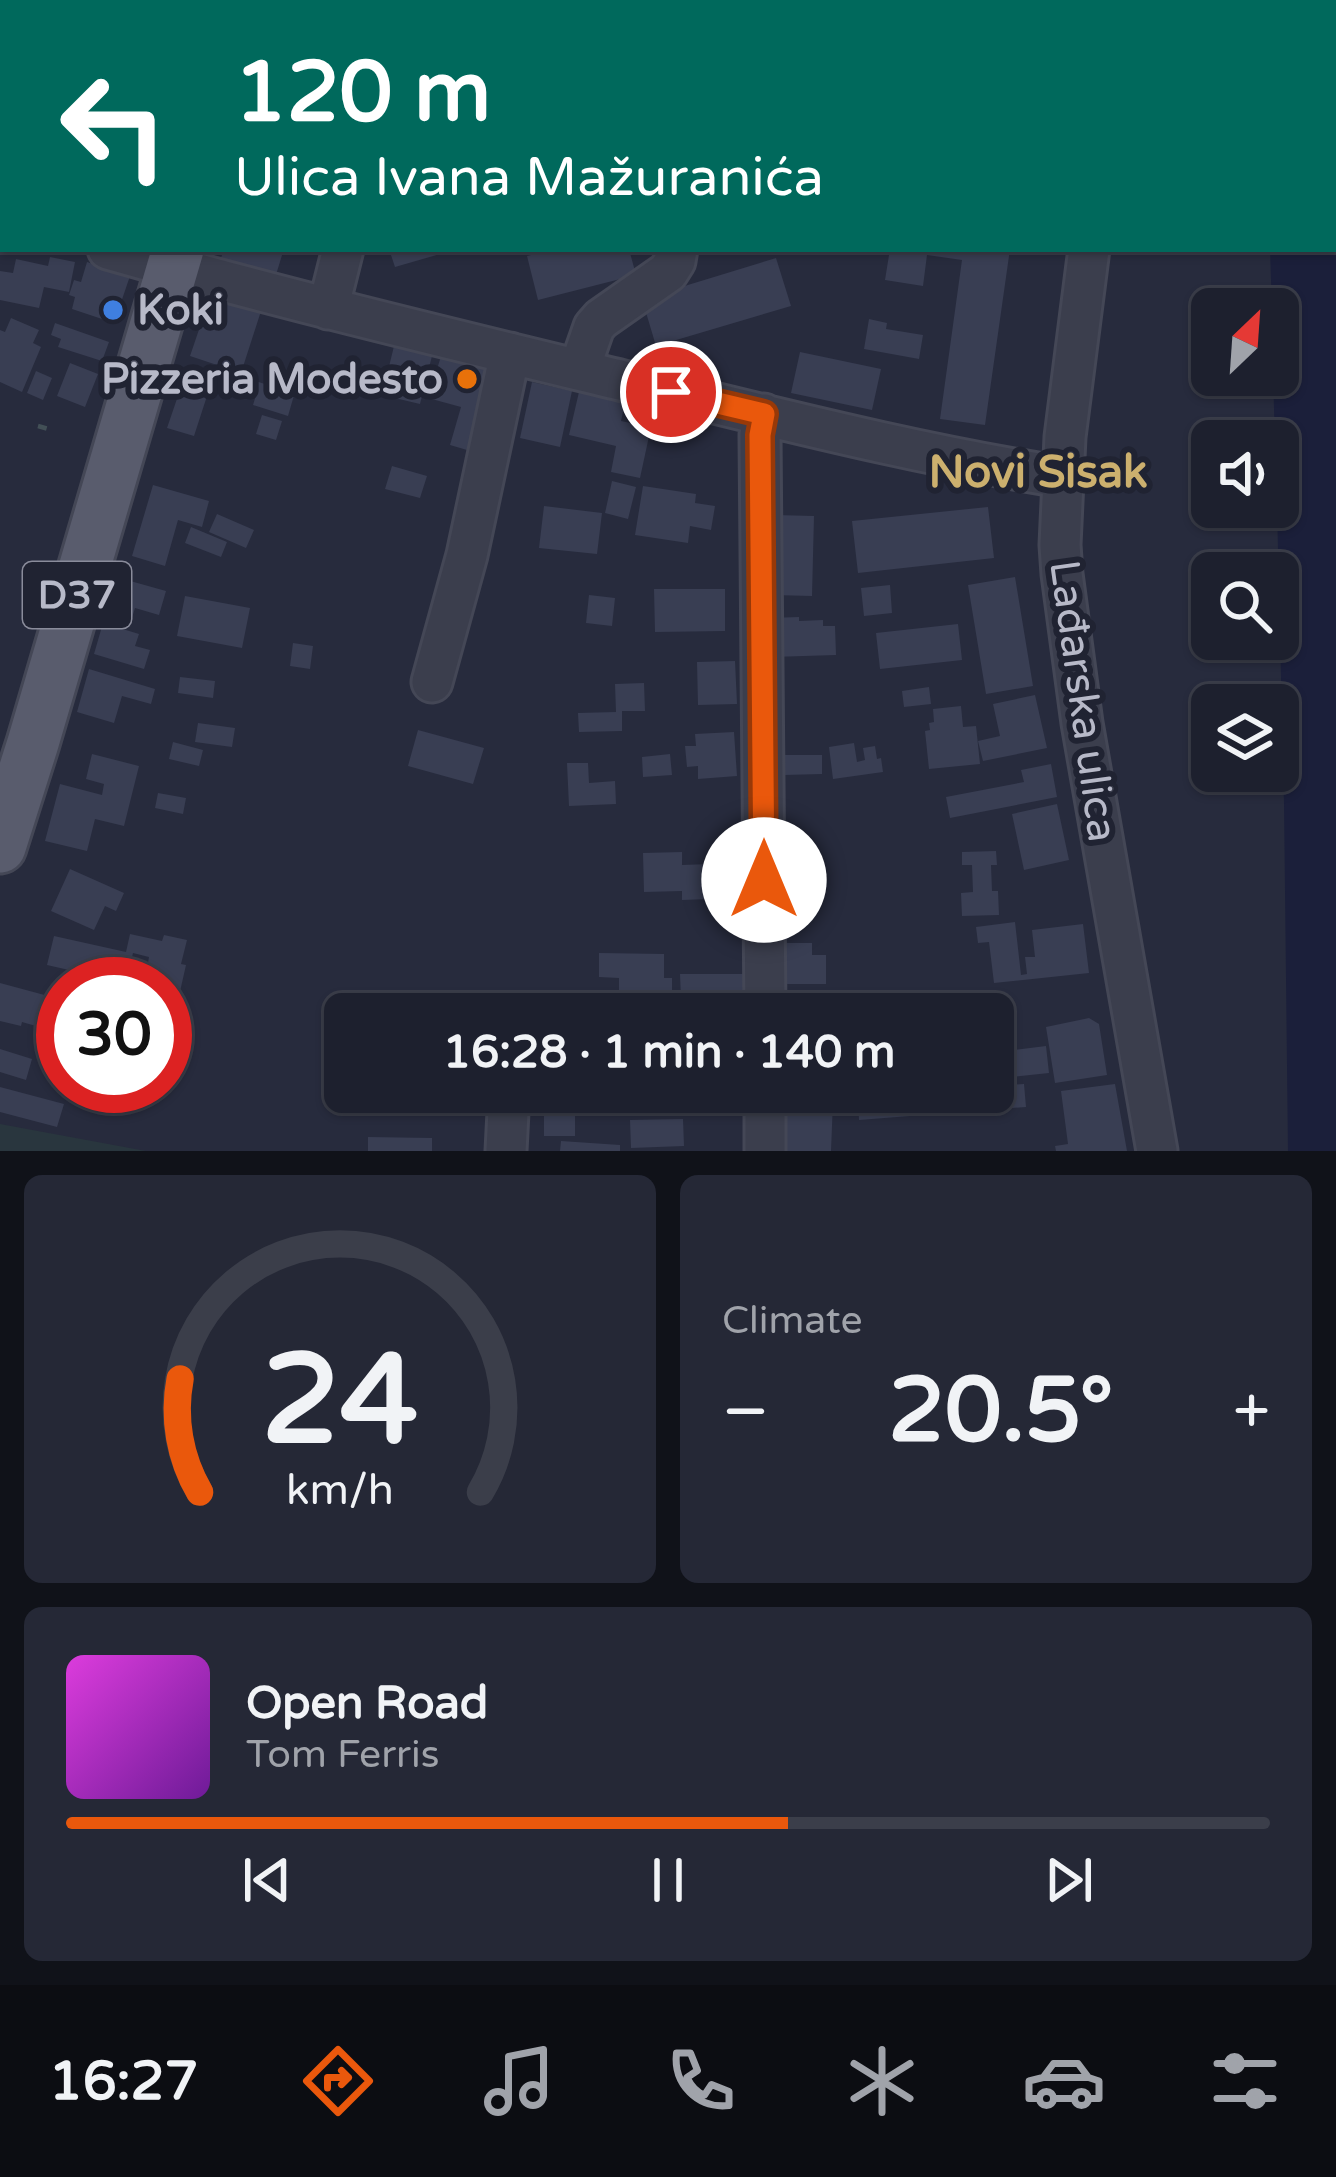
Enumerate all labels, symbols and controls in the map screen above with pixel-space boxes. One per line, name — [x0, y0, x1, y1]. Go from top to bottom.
text: 120 m — [234, 43, 491, 144]
icon: left — [36, 48, 192, 204]
text: Ulica Ivana Mažuranića — [234, 145, 824, 210]
place label: Koki — [137, 285, 224, 336]
north arrow — [1191, 288, 1299, 396]
map controls — [1191, 288, 1299, 792]
marker: Koki — [100, 297, 126, 323]
pin — [620, 341, 722, 443]
place label: Pizzeria Modesto — [101, 354, 443, 405]
icon: arrive — [638, 359, 704, 425]
marker: Pizzeria Modesto — [454, 366, 480, 392]
button: sound — [1191, 420, 1299, 528]
district label: Novi Sisak — [928, 446, 1148, 500]
button: search — [1191, 552, 1299, 660]
street label: Lađarska ulica — [1038, 557, 1128, 845]
road number: D37 — [23, 562, 131, 628]
button: layers — [1191, 684, 1299, 792]
position arrow — [701, 817, 827, 943]
speed limit sign: 30 — [36, 957, 192, 1113]
text: 16:28 · 1 min · 140 m — [443, 1026, 895, 1080]
text: Climate — [722, 1297, 862, 1344]
text: 24 — [262, 1326, 418, 1477]
text: 20.5° — [888, 1357, 1114, 1466]
text: − — [722, 1372, 769, 1452]
text: + — [1233, 1372, 1270, 1452]
text: km/h — [286, 1465, 394, 1516]
text: Open Road — [246, 1677, 488, 1731]
text: Tom Ferris — [246, 1731, 439, 1778]
icon: previous — [234, 1847, 300, 1913]
icon: pause — [635, 1847, 701, 1913]
icon: next — [1036, 1847, 1102, 1913]
icon: directions — [296, 2039, 380, 2123]
icon: music — [477, 2039, 561, 2123]
icon: phone — [659, 2039, 743, 2123]
icon: climate — [840, 2039, 924, 2123]
icon: car — [1022, 2039, 1106, 2123]
icon: filters — [1203, 2039, 1287, 2123]
text: 16:27 — [49, 2049, 198, 2114]

